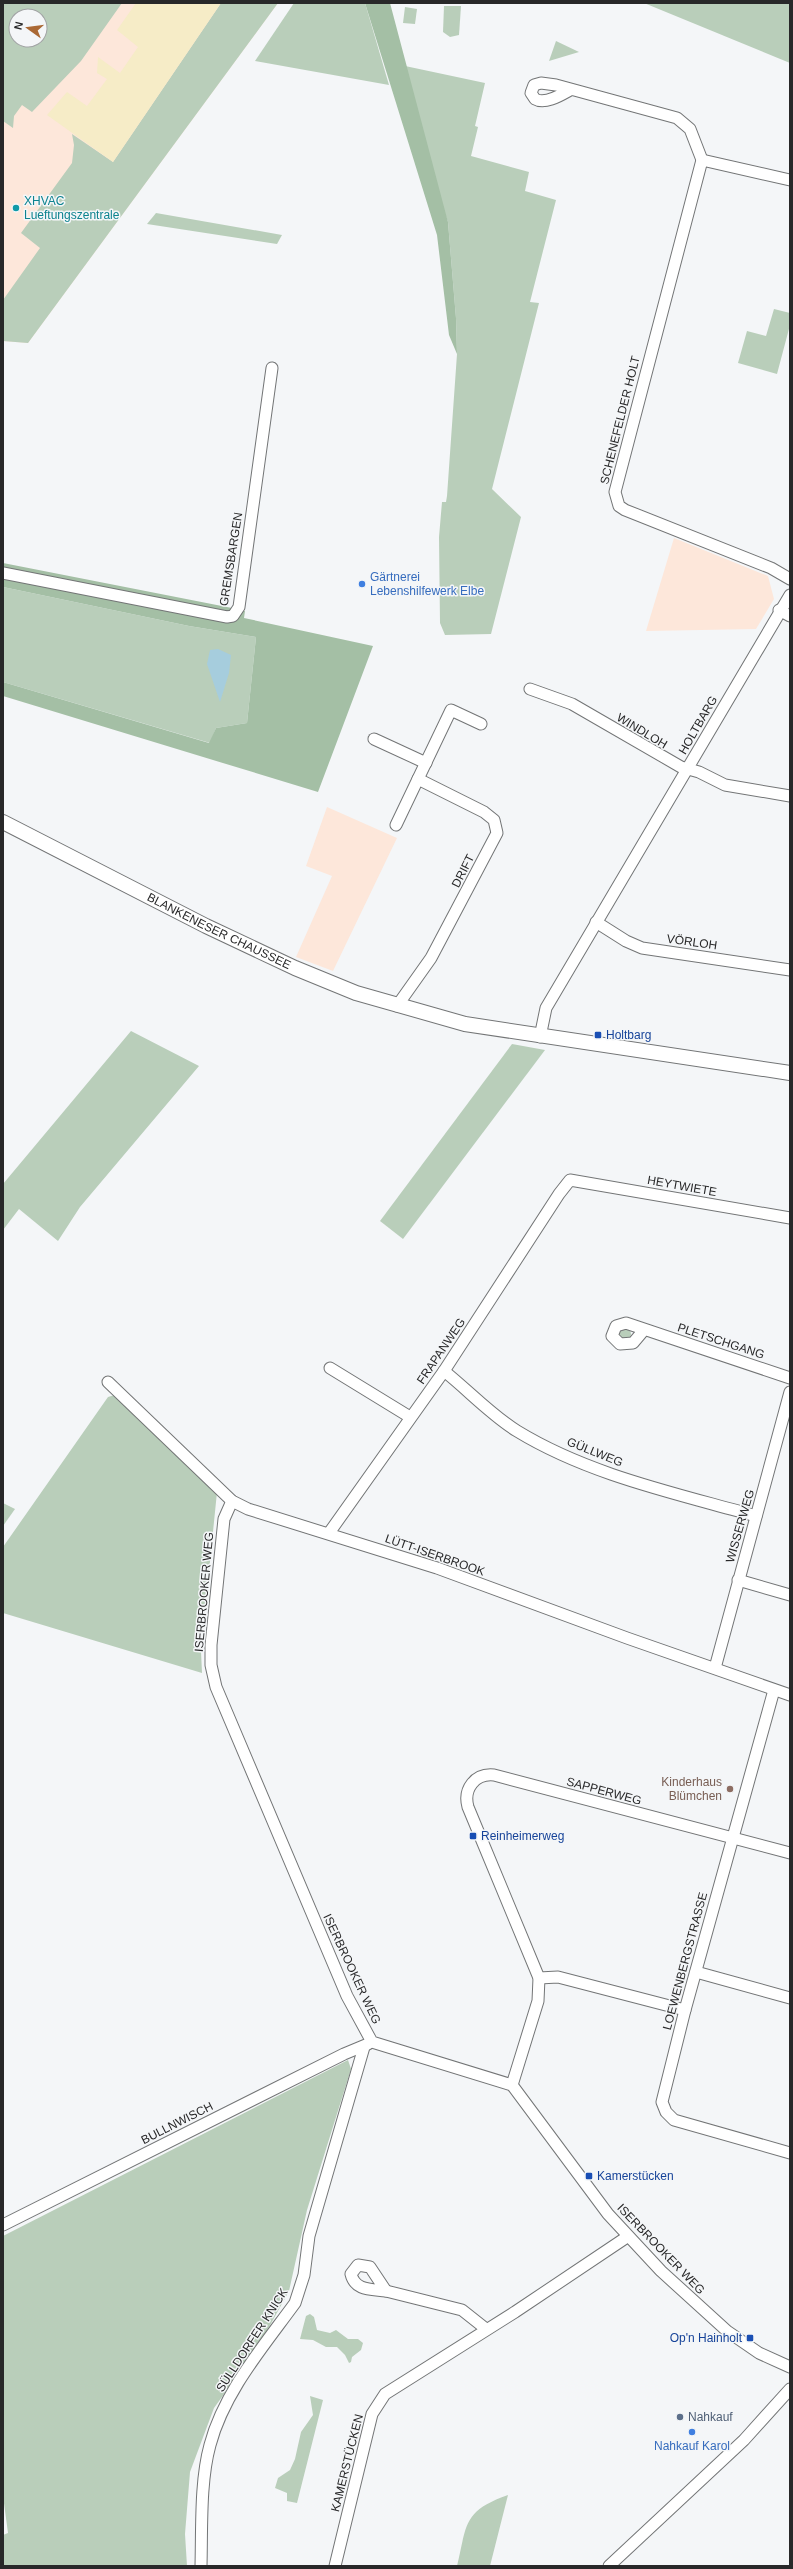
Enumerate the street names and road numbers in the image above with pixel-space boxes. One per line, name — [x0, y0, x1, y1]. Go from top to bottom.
street label: SCHENEFELDER HOLT — [597, 354, 643, 486]
street label: GREMSBARGEN — [217, 511, 245, 607]
street label: HOLTBARG — [676, 693, 720, 757]
street label: WINDLOH — [614, 710, 670, 752]
street label: DRIFT — [449, 851, 478, 890]
street label: BLANKENESER CHAUSSEE — [145, 890, 293, 972]
street label: VÖRLOH — [666, 932, 718, 952]
street label: HEYTWIETE — [646, 1173, 718, 1199]
street label: FRAPANWEG — [414, 1315, 468, 1387]
street label: PLETSCHGANG — [676, 1320, 766, 1362]
street label: GÜLLWEG — [565, 1434, 625, 1470]
street label: WISSERWEG — [723, 1488, 757, 1564]
street label: LÜTT-ISERBROOK — [383, 1531, 487, 1579]
street label: ISERBROOKER WEG — [192, 1532, 216, 1652]
street label: SAPPERWEG — [565, 1774, 643, 1808]
street label: LOEWENBERGSTRASSE — [660, 1891, 710, 2031]
street label: ISERBROOKER WEG — [320, 1912, 384, 2026]
street label: BULLNWISCH — [139, 2099, 215, 2147]
street label: ISERBROOKER WEG — [614, 2201, 708, 2297]
street label: SÜLLDORFER KNICK — [213, 2286, 291, 2394]
street label: KAMERSTÜCKEN — [328, 2413, 366, 2513]

